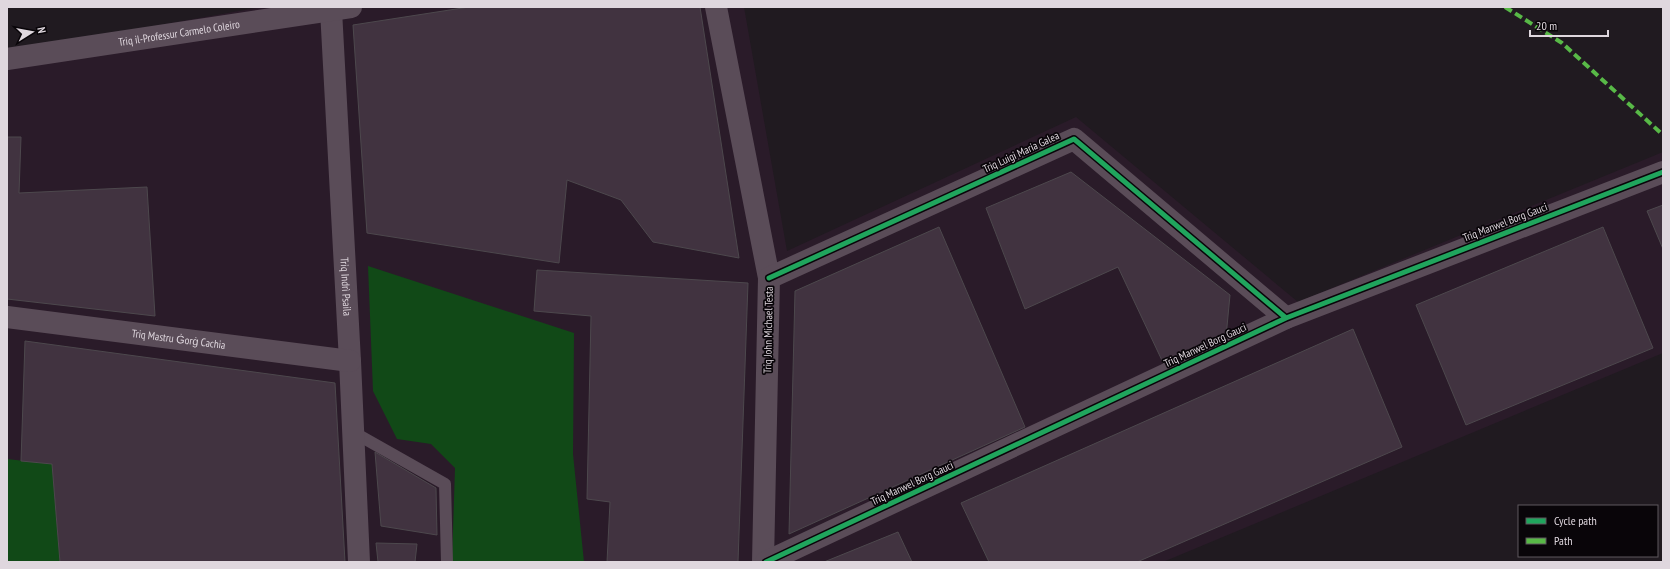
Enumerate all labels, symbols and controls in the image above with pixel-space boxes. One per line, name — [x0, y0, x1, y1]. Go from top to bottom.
north arrow — [12, 12, 52, 52]
scale bar — [1530, 12, 1608, 38]
street label: Triq il-Professur Carmelo Coleiro — [117, 17, 241, 49]
text: 20 m — [1536, 18, 1557, 33]
text: N — [34, 26, 49, 34]
street label: Triq Luigi Maria Galea — [981, 128, 1061, 176]
street label: Triq Manwel Borg Gauci — [1461, 199, 1549, 245]
street label: Triq Indrì Psaila — [337, 257, 355, 316]
street label: Triq John Michael Testa — [760, 286, 776, 374]
street label: Triq Manwel Borg Gauci — [1162, 320, 1248, 370]
street label: Triq Mastru Ġorġ Cachia — [131, 326, 226, 352]
street label: Triq Manwel Borg Gauci — [869, 458, 955, 508]
legend — [1518, 505, 1658, 557]
text: Cycle path — [1554, 513, 1597, 528]
text: Path — [1554, 533, 1572, 548]

